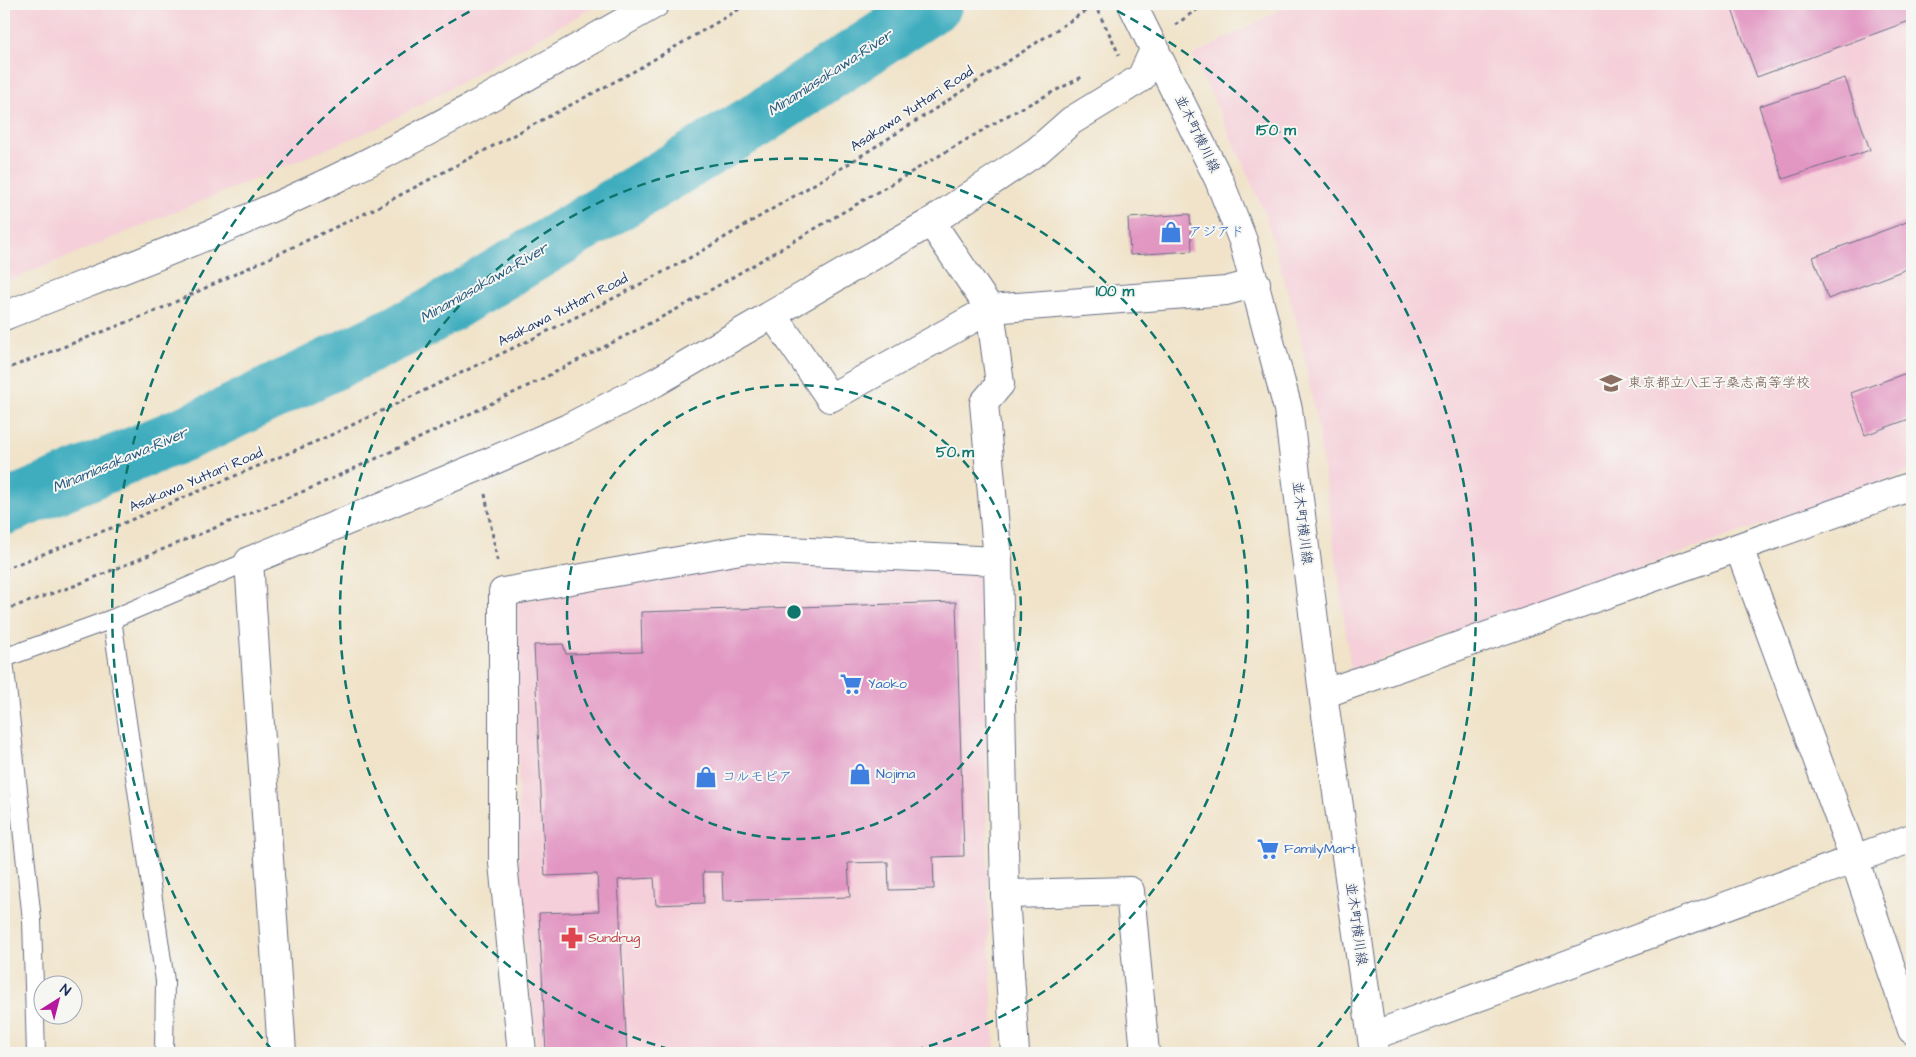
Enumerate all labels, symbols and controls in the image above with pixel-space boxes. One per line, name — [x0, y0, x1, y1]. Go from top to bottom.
water label: Minamiasakawa-River — [763, 24, 898, 121]
street label: Asakawa Yuttari Road — [846, 62, 978, 156]
street label: 並木町横川線 — [1170, 92, 1224, 176]
text: 150 m — [1256, 120, 1296, 141]
shop icon: アジアド — [1158, 219, 1184, 245]
place label: アジアド — [1188, 222, 1244, 242]
water label: Minamiasakawa-River — [416, 237, 554, 328]
street label: Asakawa Yuttari Road — [495, 269, 631, 351]
text: 100 m — [1096, 281, 1135, 302]
school or university icon: 東京都立八王子桑志高等学校 — [1598, 370, 1624, 396]
place label: 東京都立八王子桑志高等学校 — [1628, 373, 1810, 393]
water label: Minamiasakawa-River — [49, 421, 192, 498]
text: 50 m — [936, 442, 974, 463]
street label: Asakawa Yuttari Road — [126, 443, 266, 517]
street label: 並木町横川線 — [1287, 480, 1317, 566]
centre of rings — [785, 603, 803, 621]
supermarket icon: Yaoko — [838, 671, 864, 697]
place label: Yaoko — [868, 674, 907, 694]
shop icon: Nojima — [847, 761, 873, 787]
shop icon: コルモピア — [693, 764, 719, 790]
place label: Nojima — [876, 764, 915, 784]
place label: コルモピア — [722, 767, 792, 787]
supermarket icon: FamilyMart — [1255, 836, 1281, 862]
place label: FamilyMart — [1284, 839, 1356, 859]
street label: 並木町横川線 — [1340, 881, 1372, 967]
pharmacy icon: Sundrug — [559, 925, 585, 951]
place label: Sundrug — [588, 928, 640, 948]
north arrow — [32, 974, 82, 1024]
text: N — [56, 980, 75, 1001]

